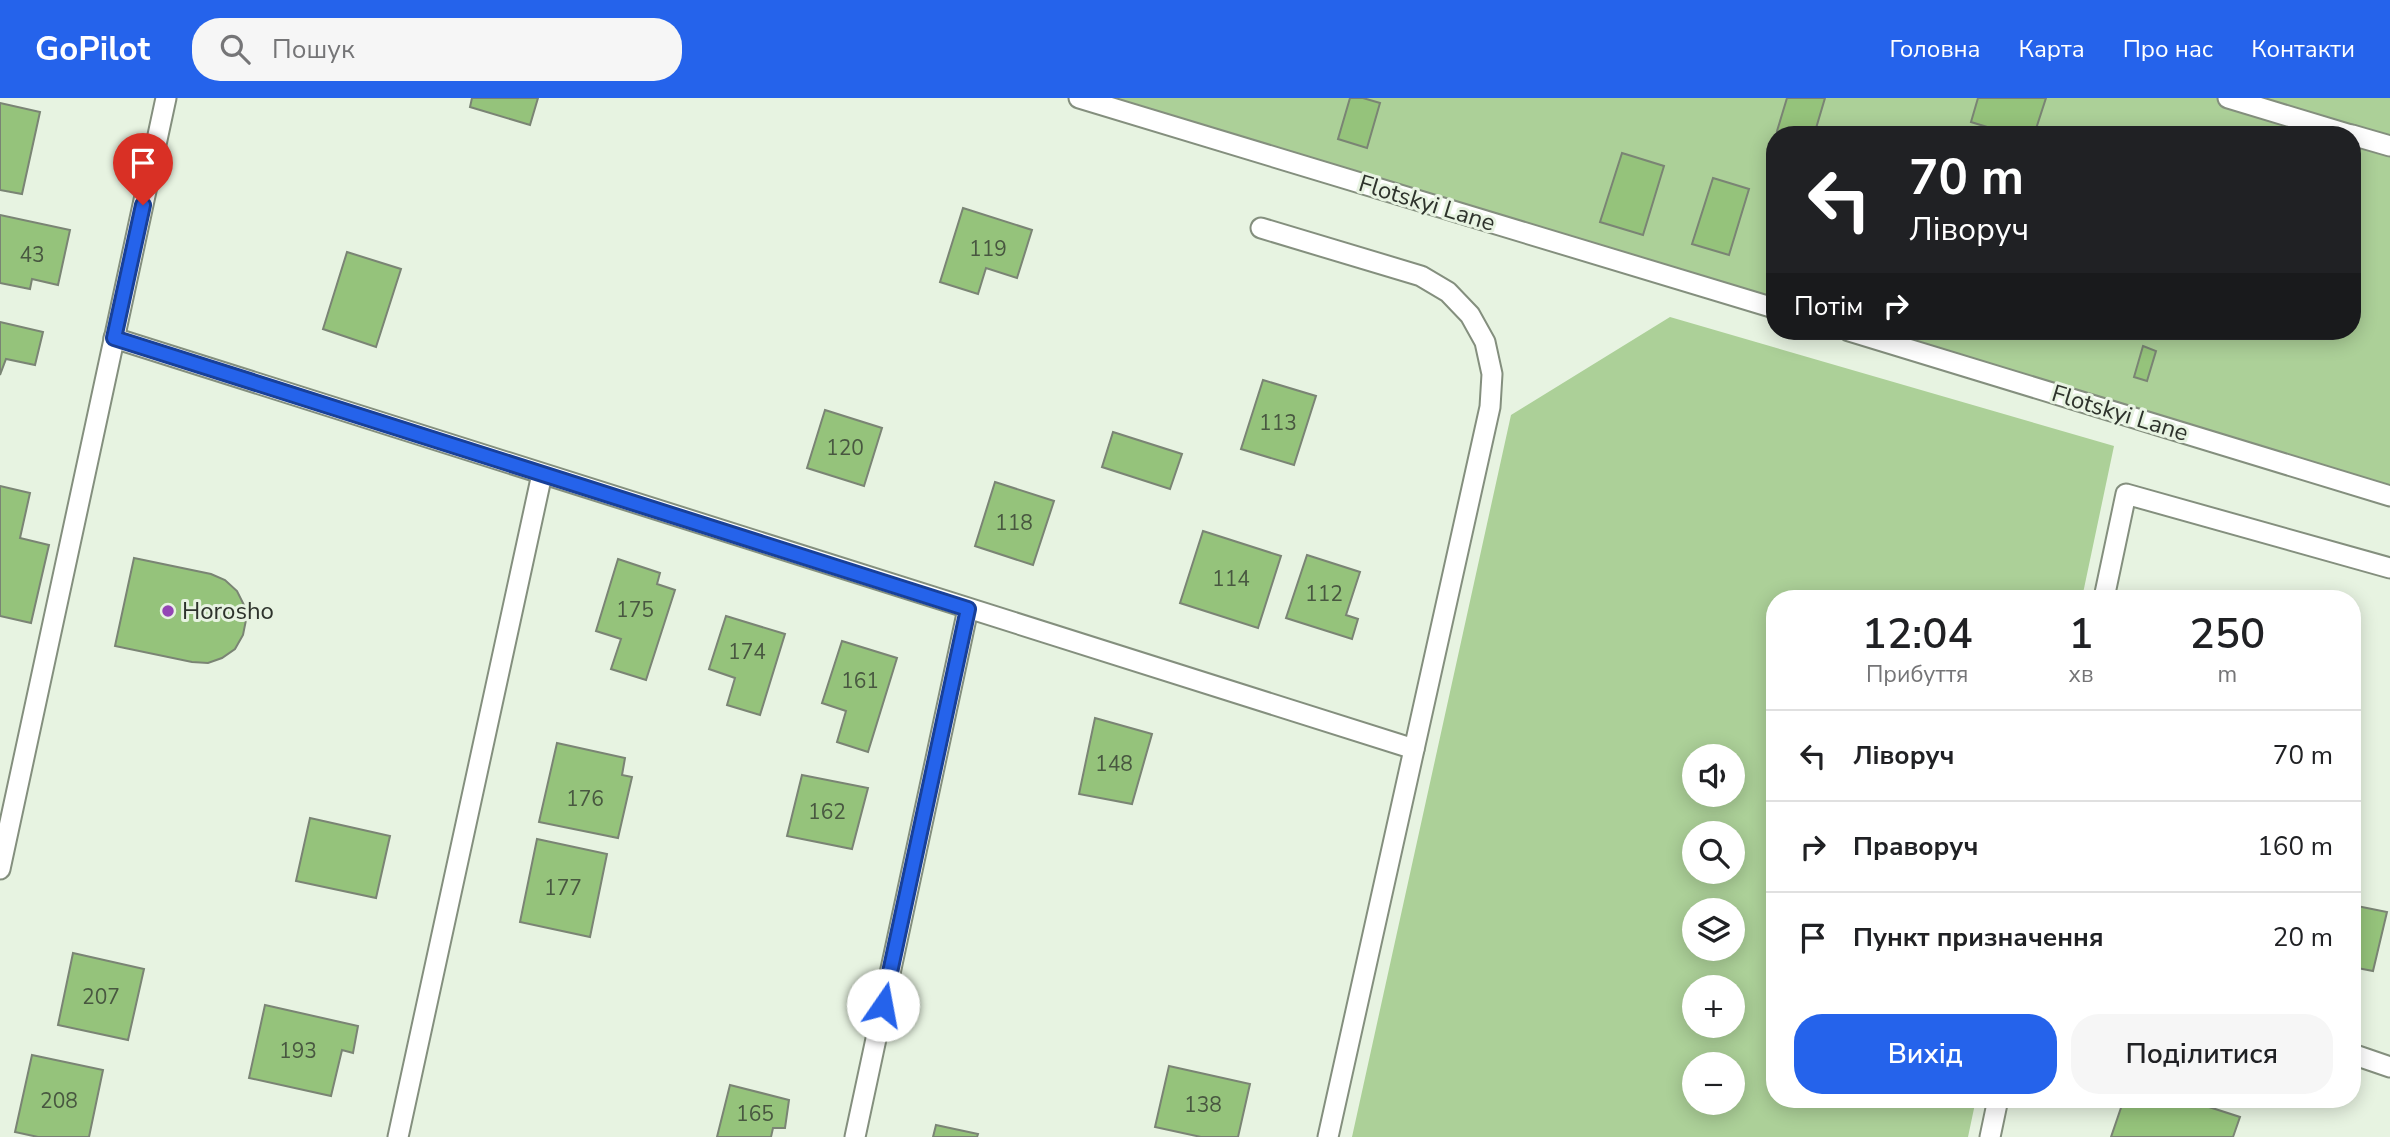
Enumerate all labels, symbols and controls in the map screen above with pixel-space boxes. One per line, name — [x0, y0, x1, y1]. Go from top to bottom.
search box — [192, 18, 682, 81]
text: GoPilot — [35, 27, 150, 72]
icon: search — [216, 30, 254, 68]
text: Пошук — [272, 32, 355, 67]
text: Головна — [1890, 33, 1981, 65]
text: Карта — [2019, 33, 2085, 65]
text: Про нас — [2123, 33, 2213, 65]
text: Контакти — [2251, 33, 2355, 65]
pin — [113, 133, 173, 205]
icon: arrive — [124, 144, 162, 182]
text: 70 m — [1909, 144, 2024, 211]
icon: left — [1794, 154, 1885, 245]
street label: Flotskyi Lane — [1355, 167, 1499, 239]
text: Ліворуч — [1909, 208, 2029, 251]
house number: 119 — [969, 235, 1007, 263]
house number: 43 — [19, 241, 45, 269]
icon: right — [1877, 287, 1915, 325]
text: Потім — [1794, 289, 1863, 324]
street label: Flotskyi Lane — [2048, 377, 2192, 449]
house number: 113 — [1259, 409, 1297, 437]
house number: 120 — [826, 434, 864, 462]
house number: 118 — [995, 509, 1033, 537]
house number: 114 — [1212, 565, 1250, 593]
house number: 112 — [1305, 580, 1343, 608]
place label: Horosho — [182, 595, 274, 627]
house number: 175 — [616, 596, 654, 624]
marker: Horosho — [160, 603, 176, 619]
text: 12:04 — [1862, 606, 1973, 663]
text: 1 — [2068, 606, 2094, 663]
text: 250 — [2190, 606, 2265, 663]
house number: 174 — [728, 638, 766, 666]
text: Прибуття — [1866, 659, 1969, 690]
text: хв — [2069, 659, 2094, 690]
text: m — [2217, 659, 2237, 690]
house number: 161 — [841, 667, 879, 695]
icon: left — [1794, 737, 1832, 775]
text: Ліворуч — [1853, 738, 1954, 773]
text: 70 m — [2273, 738, 2333, 773]
map controls — [1682, 744, 1745, 1115]
button: sound — [1682, 744, 1745, 807]
house number: 148 — [1095, 750, 1133, 778]
house number: 176 — [566, 785, 604, 813]
house number: 162 — [808, 798, 846, 826]
button: search — [1682, 821, 1745, 884]
icon: right — [1794, 828, 1832, 866]
text: Праворуч — [1853, 829, 1978, 864]
text: 160 m — [2257, 829, 2333, 864]
house number: 177 — [544, 874, 582, 902]
button: layers — [1682, 898, 1745, 961]
icon: arrive — [1794, 919, 1832, 957]
text: Пункт призначення — [1853, 920, 2104, 955]
text: 20 m — [2273, 920, 2333, 955]
position arrow — [846, 968, 920, 1042]
button: + — [1682, 975, 1745, 1038]
house number: 207 — [82, 983, 120, 1011]
button: Вихід — [1794, 1014, 2057, 1094]
button: Поділитися — [2071, 1014, 2333, 1094]
house number: 193 — [279, 1037, 317, 1065]
button: − — [1682, 1052, 1745, 1115]
house number: 208 — [40, 1087, 78, 1115]
house number: 138 — [1184, 1091, 1222, 1119]
house number: 165 — [736, 1100, 774, 1128]

